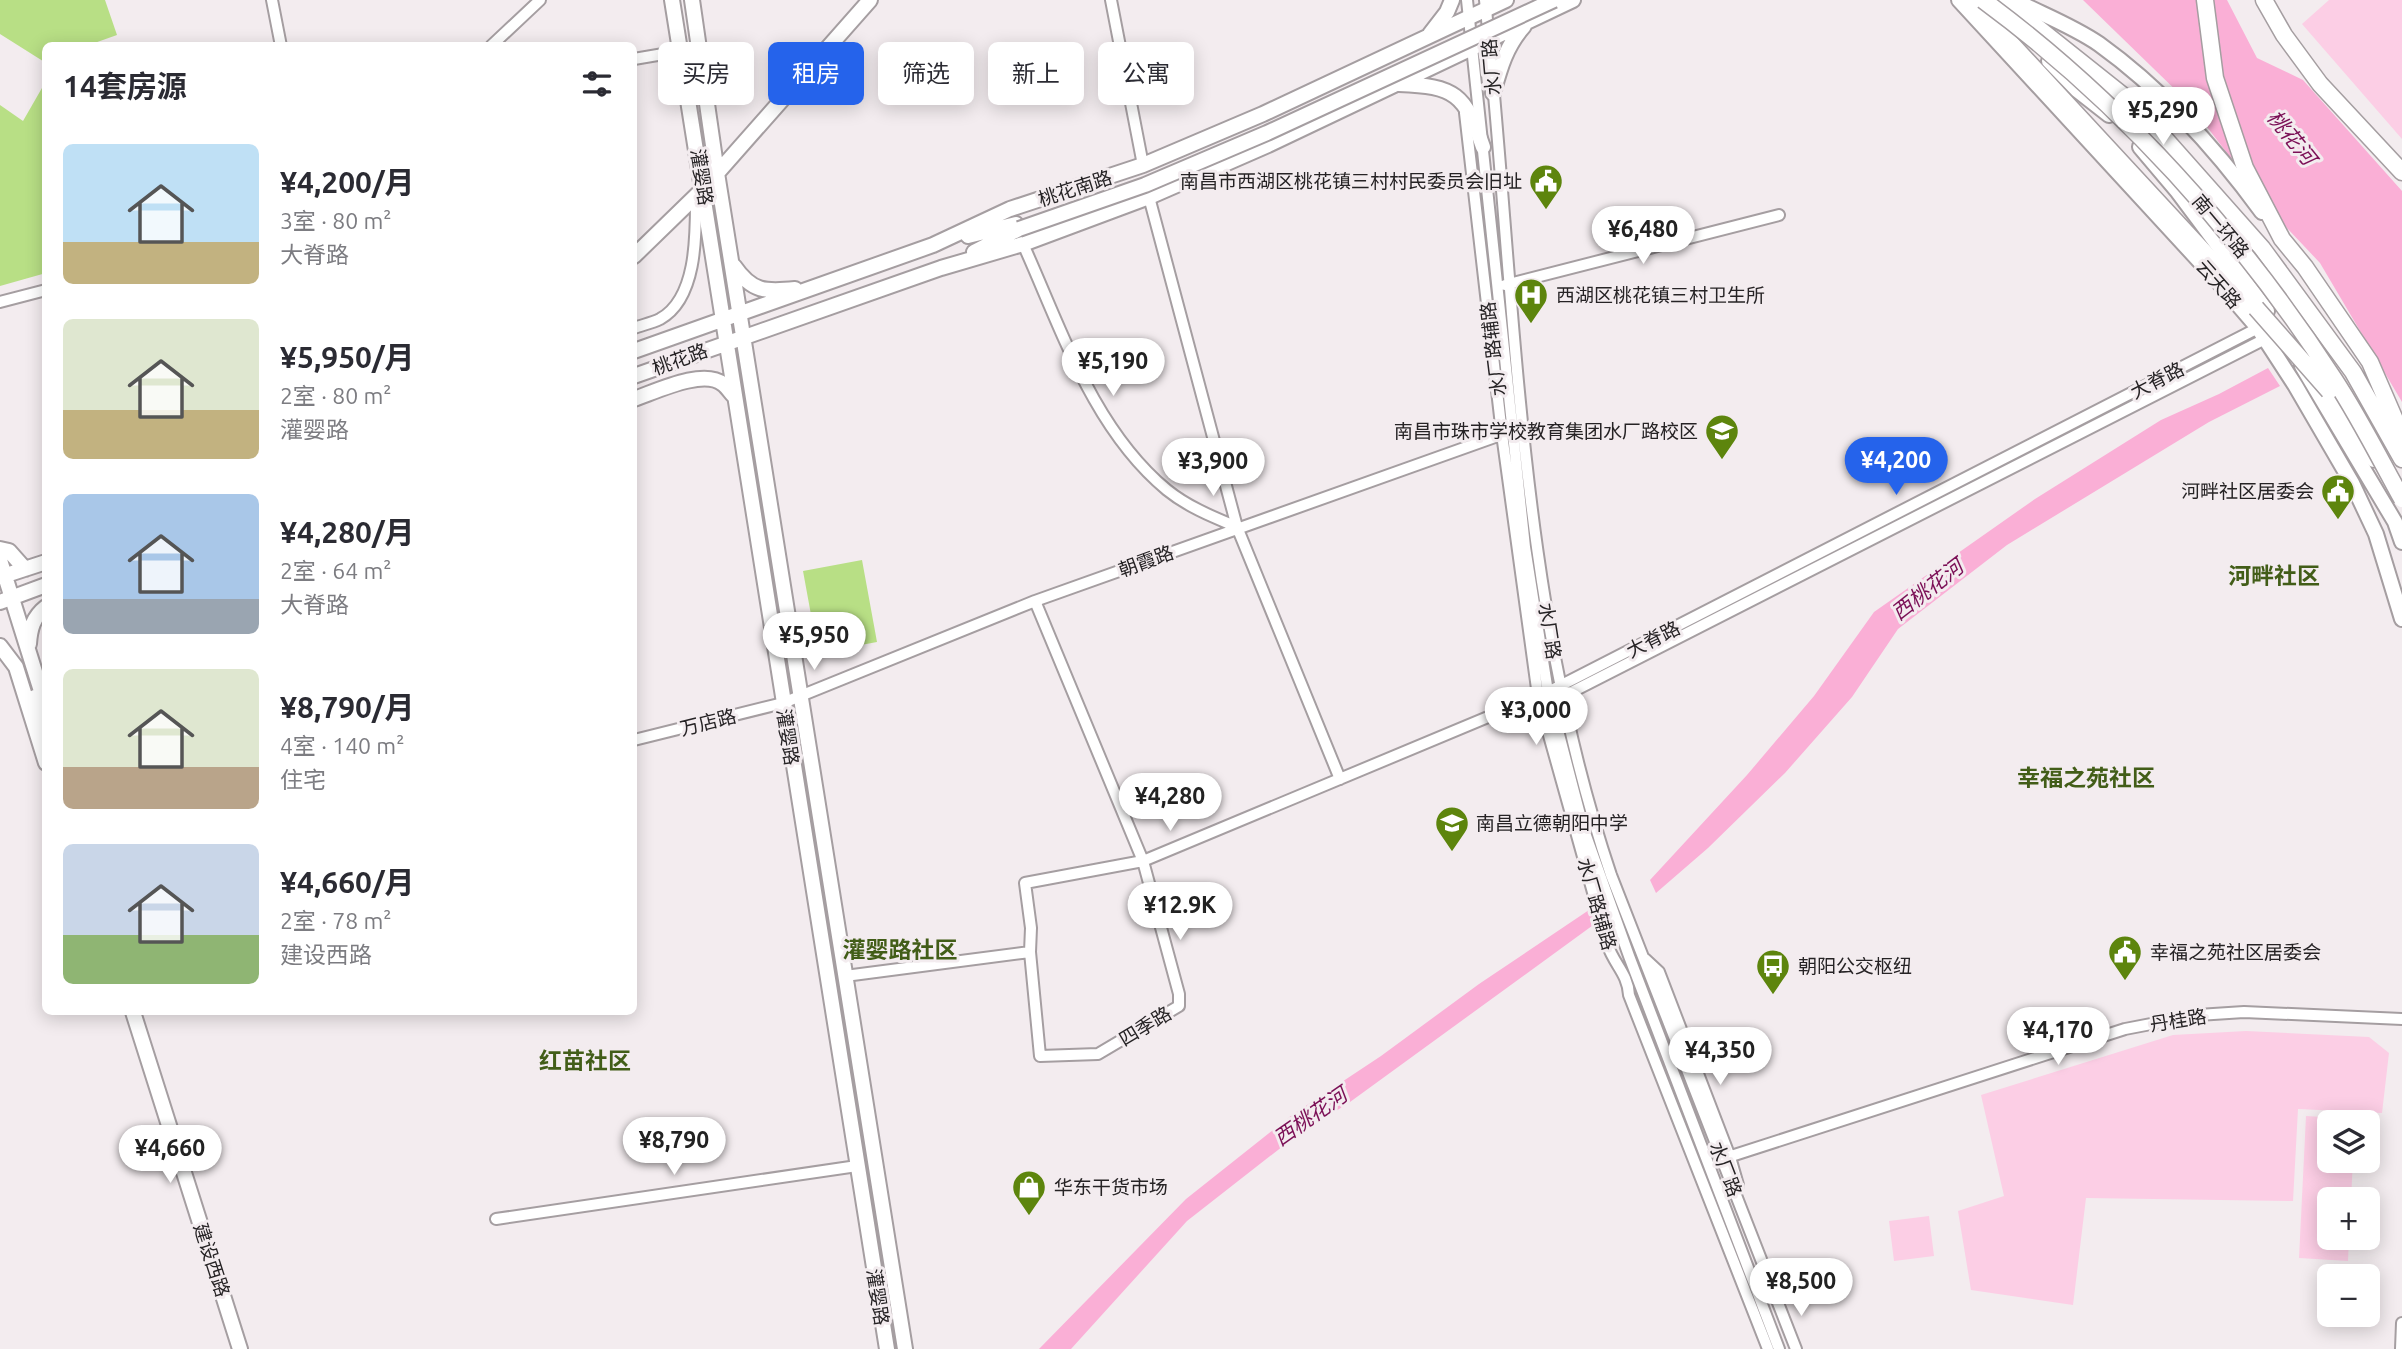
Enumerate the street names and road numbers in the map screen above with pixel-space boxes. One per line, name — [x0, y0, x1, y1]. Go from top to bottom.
street label: 水厂路 — [1478, 38, 1504, 96]
street label: 灌婴路 — [687, 147, 717, 207]
street label: 桃花南路 — [1035, 166, 1115, 210]
street label: 南一环路 — [2188, 190, 2254, 262]
street label: 云天路 — [2192, 255, 2246, 313]
street label: 水厂路辅路 — [1476, 301, 1510, 397]
street label: 桃花路 — [649, 339, 711, 379]
street label: 大脊路 — [2127, 357, 2187, 403]
street label: 朝霞路 — [1115, 541, 1177, 581]
street label: 水厂路 — [1535, 601, 1565, 661]
street label: 大脊路 — [1623, 616, 1683, 662]
street label: 万店路 — [678, 704, 738, 740]
street label: 灌婴路 — [773, 707, 803, 767]
street label: 水厂路辅路 — [1573, 855, 1621, 953]
street label: 四季路 — [1115, 1002, 1175, 1050]
street label: 丹桂路 — [2148, 1005, 2208, 1035]
street label: 水厂路 — [1706, 1138, 1746, 1200]
street label: 建设西路 — [190, 1220, 234, 1300]
street label: 灌婴路 — [863, 1267, 893, 1327]

